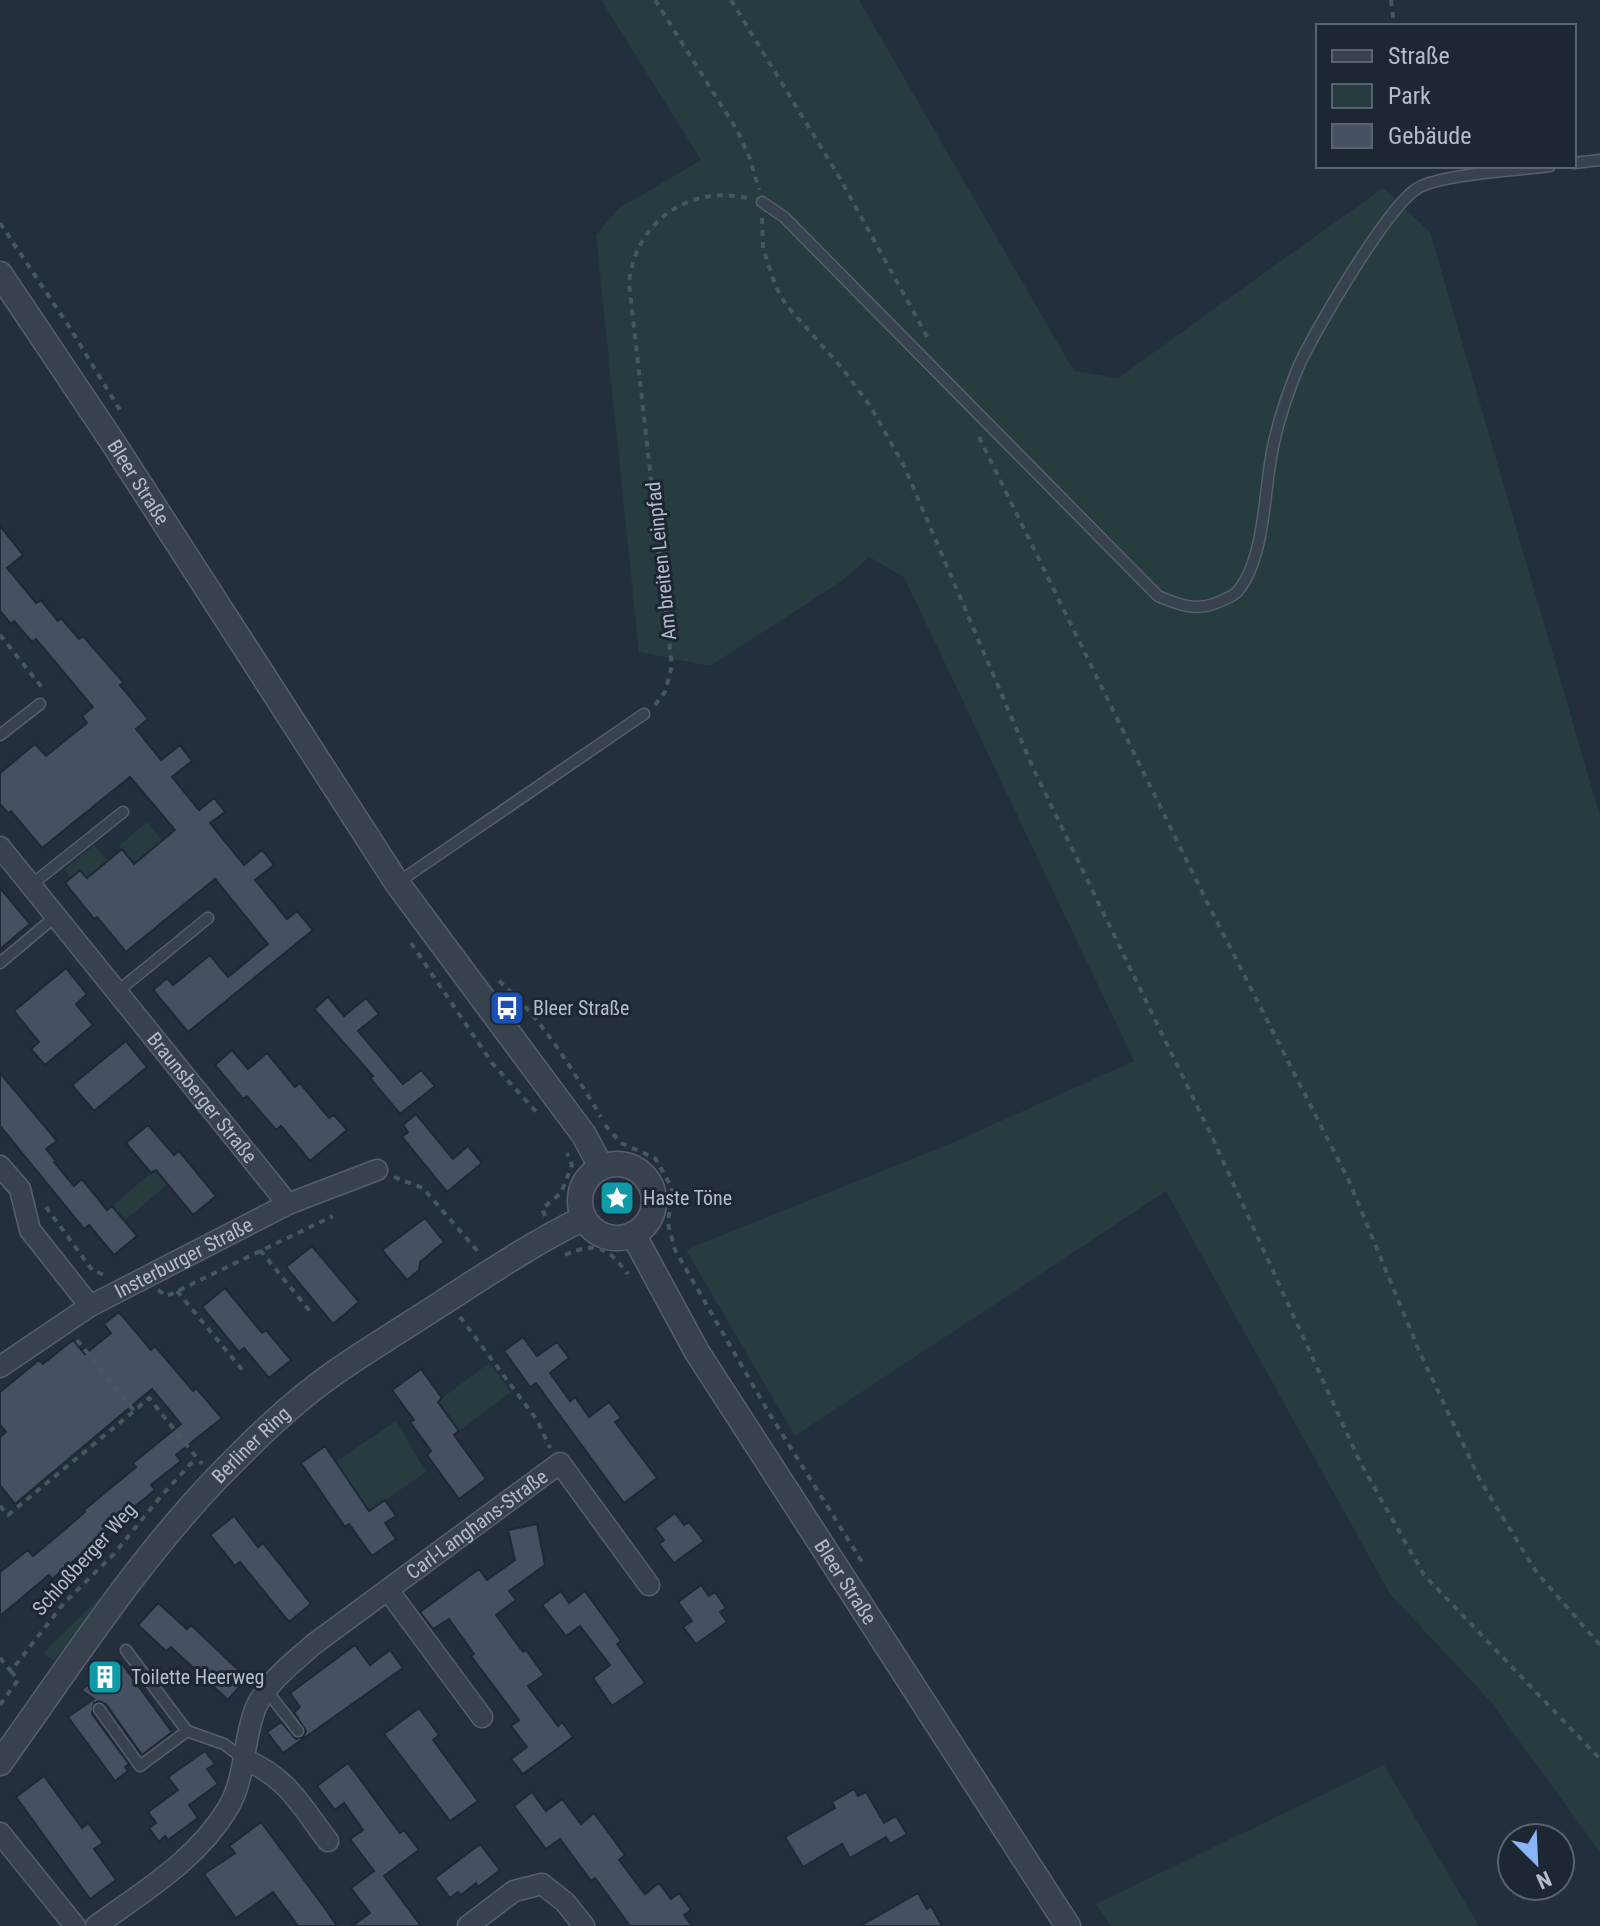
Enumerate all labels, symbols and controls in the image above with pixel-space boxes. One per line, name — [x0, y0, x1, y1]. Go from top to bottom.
legend — [1316, 24, 1576, 168]
text: Straße — [1388, 42, 1450, 70]
text: Park — [1388, 82, 1431, 110]
text: Gebäude — [1388, 122, 1472, 150]
street label: Bleer Straße — [102, 435, 175, 529]
street label: Am breiten Leinpfad — [641, 481, 681, 641]
bus stop icon: Bleer Straße — [488, 989, 526, 1027]
place label: Bleer Straße — [533, 996, 629, 1020]
street label: Braunsberger Straße — [142, 1027, 262, 1168]
place icon: Haste Töne — [598, 1179, 636, 1217]
place label: Haste Töne — [643, 1186, 732, 1210]
street label: Insterburger Straße — [111, 1212, 257, 1303]
street label: Berliner Ring — [207, 1401, 295, 1488]
street label: Carl-Langhans-Straße — [401, 1464, 552, 1584]
street label: Schloßberger Weg — [27, 1498, 141, 1620]
street label: Bleer Straße — [809, 1535, 882, 1629]
building icon: Toilette Heerweg — [86, 1658, 124, 1696]
place label: Toilette Heerweg — [131, 1665, 265, 1689]
north arrow — [1496, 1822, 1576, 1902]
text: N — [1533, 1866, 1555, 1894]

